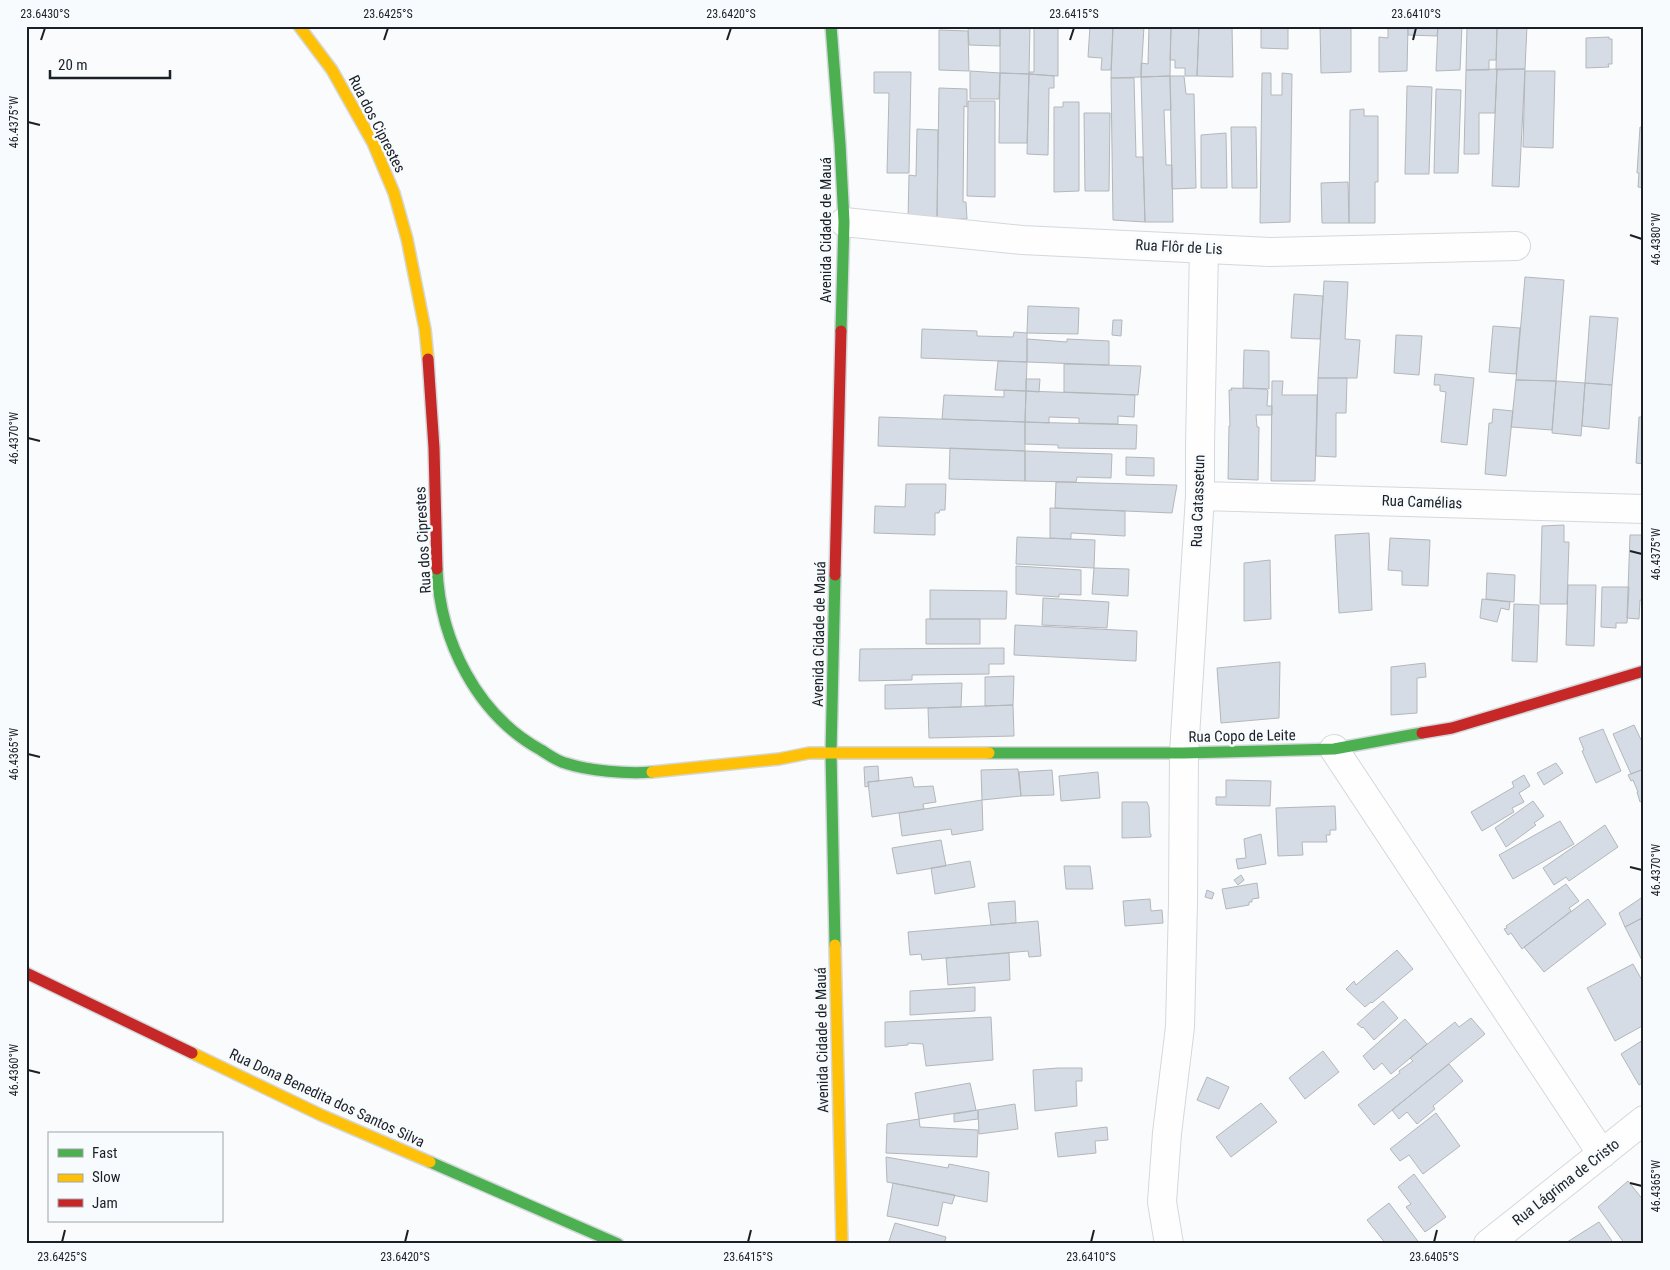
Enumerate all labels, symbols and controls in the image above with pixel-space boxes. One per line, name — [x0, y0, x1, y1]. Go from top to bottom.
text: 23.6430°S — [20, 7, 70, 21]
text: 23.6425°S — [363, 7, 413, 21]
text: 23.6420°S — [706, 7, 756, 21]
text: 23.6415°S — [1049, 7, 1099, 21]
text: 23.6410°S — [1391, 7, 1441, 21]
scale bar — [50, 48, 170, 80]
text: 20 m — [58, 56, 88, 74]
street label: Rua dos Ciprestes — [345, 72, 409, 176]
text: 46.4375°W — [7, 96, 21, 148]
street label: Avenida Cidade de Mauá — [817, 157, 835, 303]
text: 46.4380°W — [1649, 213, 1663, 265]
street label: Rua Flôr de Lis — [1135, 236, 1223, 258]
text: 46.4370°W — [7, 412, 21, 464]
street label: Rua Catassetun — [1187, 454, 1209, 548]
street label: Rua dos Ciprestes — [411, 486, 435, 594]
street label: Rua Camélias — [1381, 492, 1463, 512]
text: 46.4375°W — [1649, 528, 1663, 580]
street label: Avenida Cidade de Mauá — [809, 561, 829, 707]
street label: Rua Copo de Leite — [1188, 726, 1296, 746]
text: 46.4365°W — [7, 728, 21, 780]
text: 46.4370°W — [1649, 844, 1663, 896]
street label: Avenida Cidade de Mauá — [812, 967, 832, 1113]
text: 46.4360°W — [7, 1044, 21, 1096]
street label: Rua Dona Benedita dos Santos Silva — [227, 1045, 427, 1151]
legend — [48, 1132, 222, 1222]
street label: Rua Lágrima de Cristo — [1509, 1135, 1623, 1229]
text: Fast — [92, 1144, 117, 1162]
text: 46.4365°W — [1649, 1160, 1663, 1212]
text: Slow — [92, 1168, 121, 1186]
text: Jam — [92, 1194, 118, 1212]
text: 23.6425°S — [37, 1250, 87, 1264]
text: 23.6420°S — [380, 1250, 430, 1264]
text: 23.6415°S — [723, 1250, 773, 1264]
text: 23.6410°S — [1066, 1250, 1116, 1264]
text: 23.6405°S — [1409, 1250, 1459, 1264]

